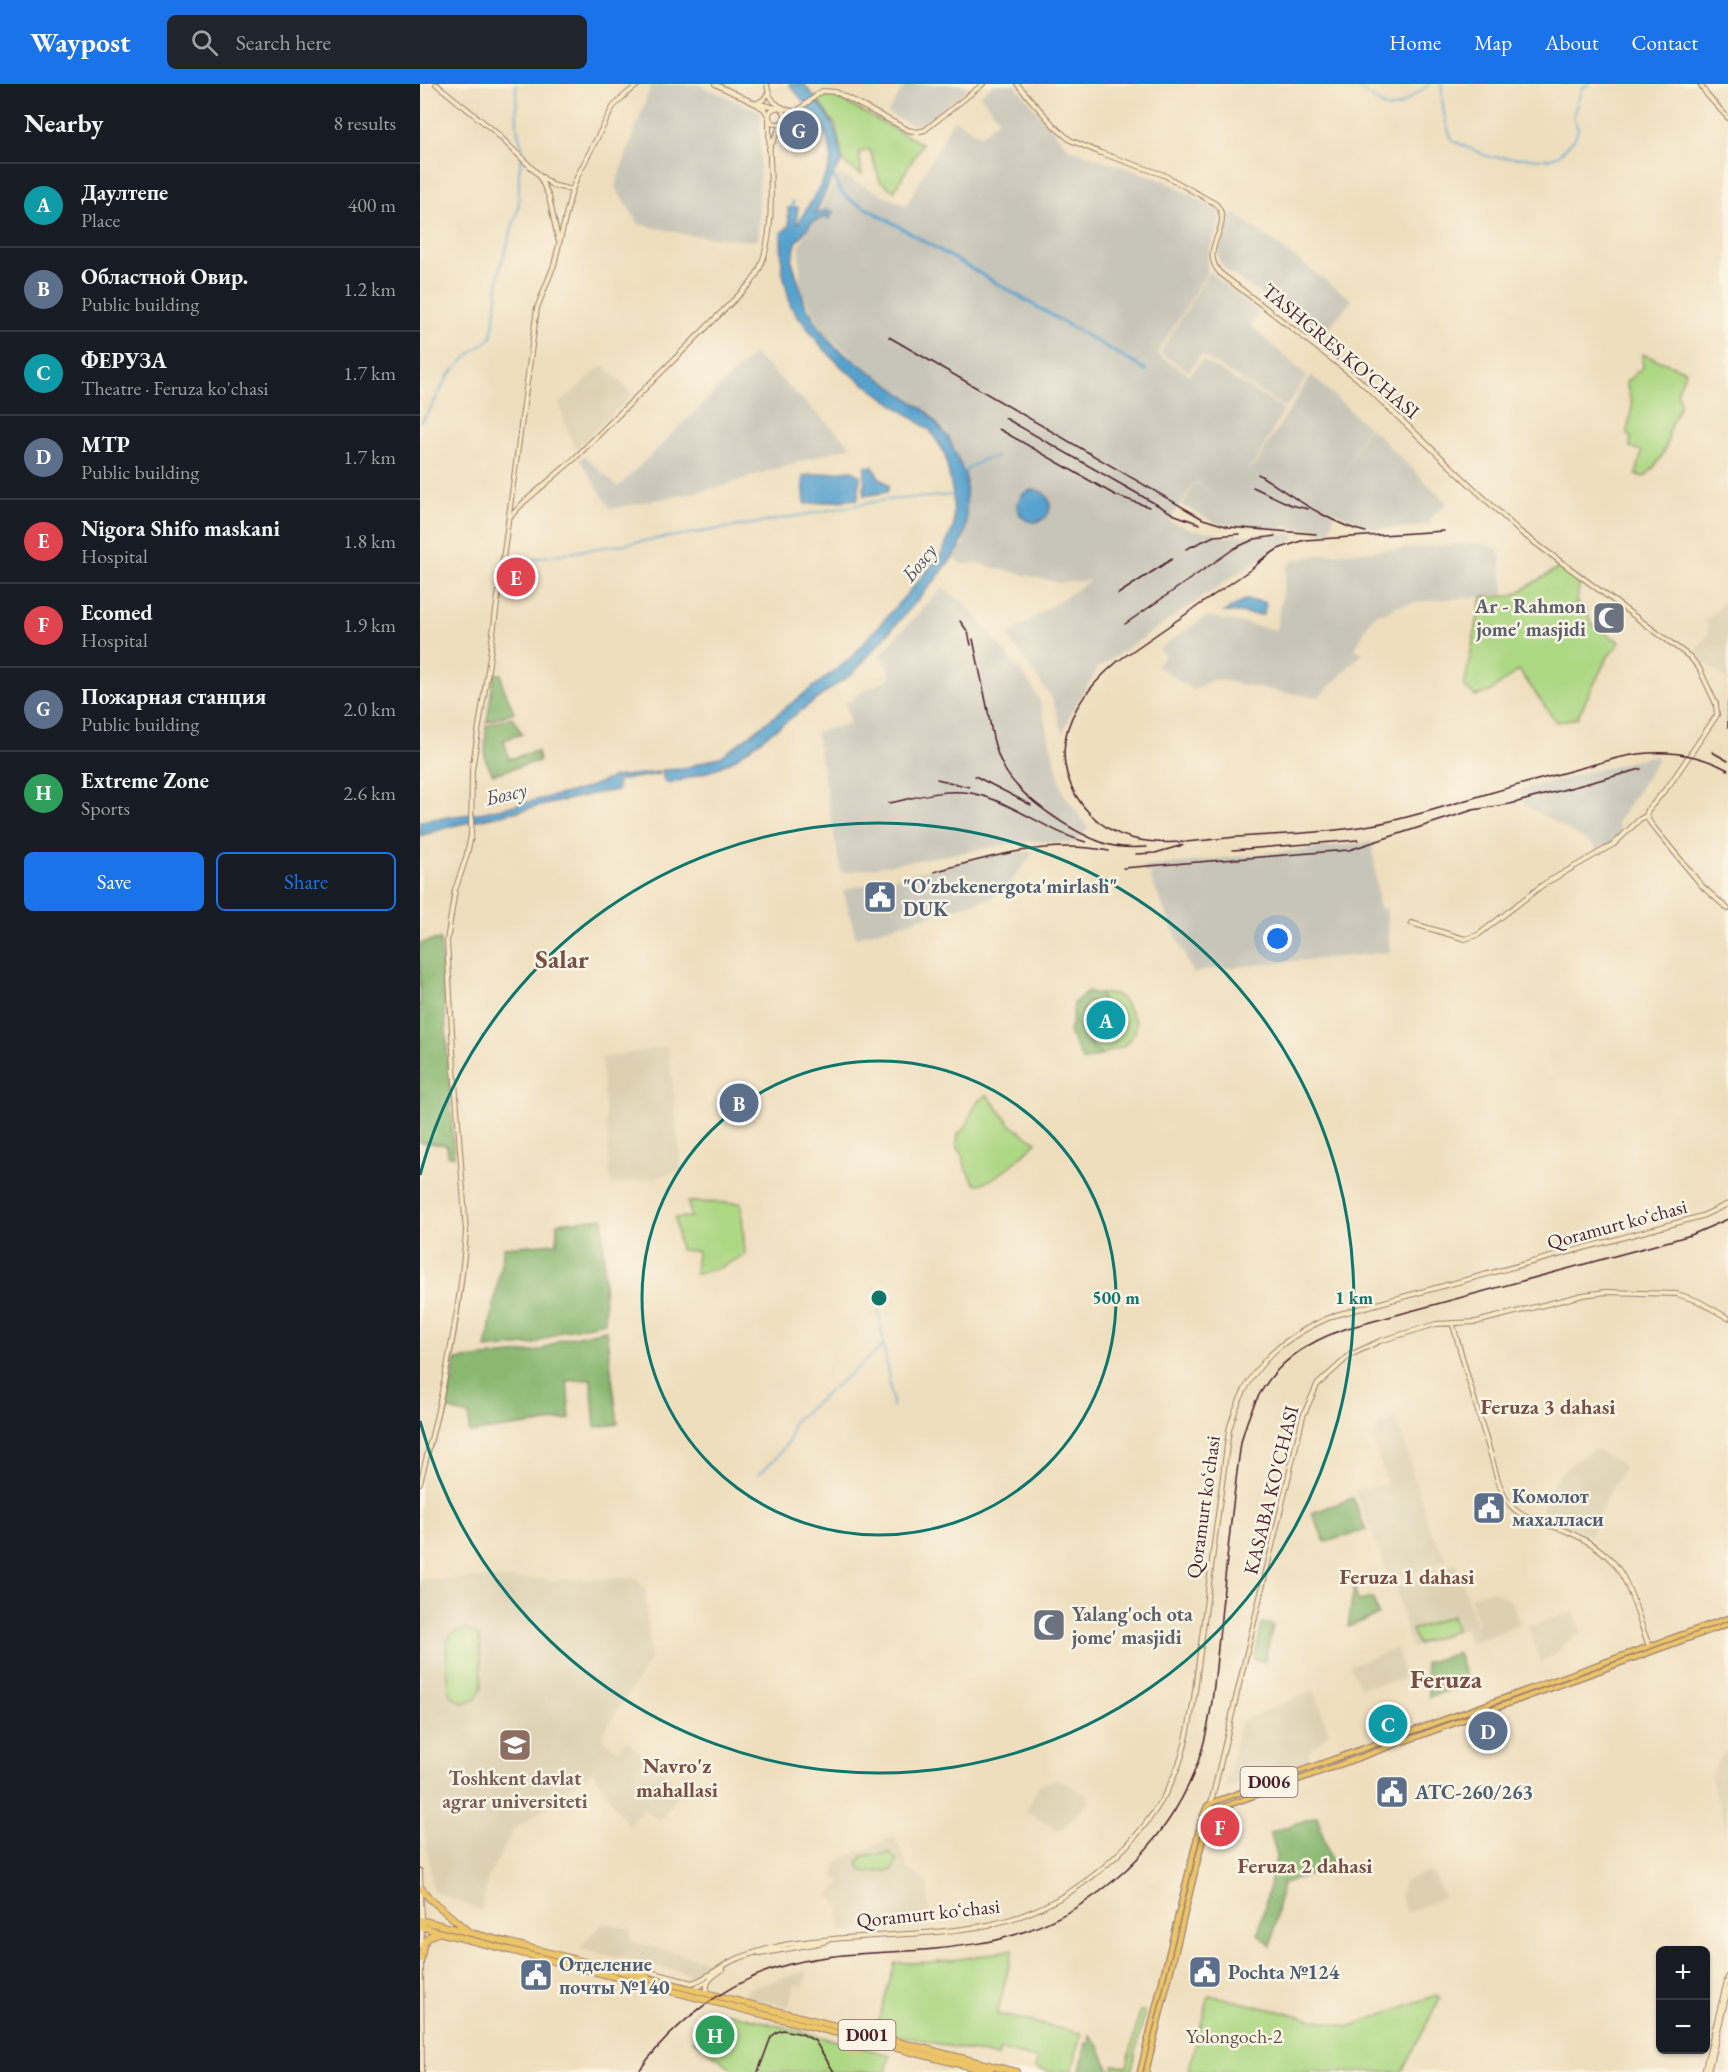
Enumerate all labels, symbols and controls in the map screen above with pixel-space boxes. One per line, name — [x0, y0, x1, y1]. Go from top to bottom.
search box — [167, 15, 587, 69]
text: Waypost — [30, 24, 131, 60]
icon: search — [188, 26, 221, 59]
text: Search here — [236, 28, 331, 57]
text: Home — [1389, 29, 1441, 56]
text: Map — [1474, 29, 1512, 56]
text: About — [1545, 29, 1598, 56]
text: Contact — [1631, 29, 1698, 56]
text: Nearby — [24, 106, 104, 140]
pin: G — [780, 108, 818, 152]
text: 8 results — [333, 110, 396, 136]
text: Даултепе — [81, 178, 168, 207]
text: A — [36, 192, 51, 218]
text: 400 m — [348, 192, 396, 218]
text: Place — [81, 207, 120, 233]
text: Областной Овир. — [81, 262, 248, 291]
text: B — [37, 276, 50, 302]
text: 1.2 km — [343, 276, 396, 302]
street label: TASHGRES KO'CHASI — [1257, 278, 1425, 425]
text: Public building — [81, 291, 199, 317]
text: ФЕРУЗА — [81, 346, 167, 375]
text: C — [36, 360, 51, 386]
text: 1.7 km — [343, 360, 396, 386]
text: Theatre · Feruza ko'chasi — [81, 375, 268, 401]
text: MTP — [81, 430, 130, 459]
text: D — [36, 444, 51, 470]
text: 1.7 km — [343, 444, 396, 470]
text: Public building — [81, 459, 199, 485]
text: Nigora Shifo maskani — [81, 514, 280, 543]
text: E — [38, 528, 49, 554]
text: 1.8 km — [343, 528, 396, 554]
water label: Бозсу — [894, 538, 943, 588]
text: Hospital — [81, 543, 148, 569]
pin: E — [496, 554, 536, 600]
place label: Ar - Rahmon jome' masjidi — [1474, 593, 1586, 642]
text: Ecomed — [81, 598, 153, 627]
mosque icon: Ar - Rahmon jome' masjidi — [1591, 600, 1627, 636]
text: F — [38, 612, 49, 638]
text: 1.9 km — [343, 612, 396, 638]
text: Hospital — [81, 627, 148, 653]
text: Пожарная станция — [81, 682, 266, 711]
text: G — [36, 696, 51, 722]
text: 2.0 km — [343, 696, 396, 722]
text: Public building — [81, 711, 199, 737]
text: Extreme Zone — [81, 766, 209, 795]
water label: Бозсу — [482, 776, 530, 812]
text: H — [35, 780, 52, 806]
text: 2.6 km — [343, 780, 396, 806]
text: Sports — [81, 795, 130, 821]
button: Save — [24, 852, 204, 911]
button: Share — [216, 852, 396, 911]
place label: "O'zbekenergota'mirlash" DUK — [903, 873, 1117, 922]
public building icon: "O'zbekenergota'mirlash" DUK — [862, 879, 898, 915]
your location — [1263, 924, 1292, 953]
district label: Salar — [535, 942, 589, 976]
pin: A — [1086, 998, 1126, 1042]
pin: B — [720, 1080, 758, 1126]
street label: Qoramurt koʻchasi — [1544, 1193, 1690, 1255]
text: 500 m — [1092, 1286, 1140, 1309]
text: 1 km — [1335, 1286, 1374, 1309]
centre of rings — [869, 1288, 889, 1308]
district label: Feruza 3 dahasi — [1481, 1393, 1615, 1420]
street label: KASABA KO'CHASI — [1237, 1403, 1305, 1577]
street label: Qoramurt koʻchasi — [1180, 1434, 1226, 1580]
place label: Комолот махалласи — [1512, 1483, 1604, 1532]
public building icon: Комолот махалласи — [1471, 1490, 1507, 1526]
district label: Feruza 1 dahasi — [1340, 1563, 1474, 1590]
place label: Yalang'och ota jome' masjidi — [1071, 1601, 1193, 1650]
mosque icon: Yalang'och ota jome' masjidi — [1031, 1607, 1067, 1643]
district label: Feruza — [1410, 1662, 1483, 1696]
pin: C — [1368, 1702, 1408, 1746]
pin: D — [1468, 1708, 1508, 1754]
school or university icon: Toshkent davlat agrar universiteti — [497, 1727, 533, 1763]
district label: Navro'z mahallasi — [636, 1752, 718, 1803]
place label: Toshkent davlat agrar universiteti — [442, 1765, 588, 1814]
road number: D006 — [1240, 1767, 1298, 1797]
public building icon: АТС-260/263 — [1374, 1774, 1410, 1810]
place label: АТС-260/263 — [1414, 1779, 1533, 1805]
pin: F — [1200, 1804, 1240, 1850]
district label: Feruza 2 dahasi — [1238, 1852, 1372, 1879]
street label: Qoramurt koʻchasi — [855, 1893, 1001, 1933]
map controls — [1656, 1946, 1710, 2054]
button: + — [1656, 1946, 1710, 2000]
place label: Отделение почты №140 — [559, 1951, 670, 2000]
public building icon: Pochta №124 — [1187, 1954, 1223, 1990]
public building icon: Отделение почты №140 — [518, 1957, 554, 1993]
place label: Pochta №124 — [1228, 1959, 1340, 1985]
button: − — [1656, 2000, 1710, 2054]
pin: H — [696, 2012, 734, 2058]
road number: D001 — [838, 2020, 896, 2050]
park label: Yolongoch-2 — [1186, 2023, 1283, 2049]

